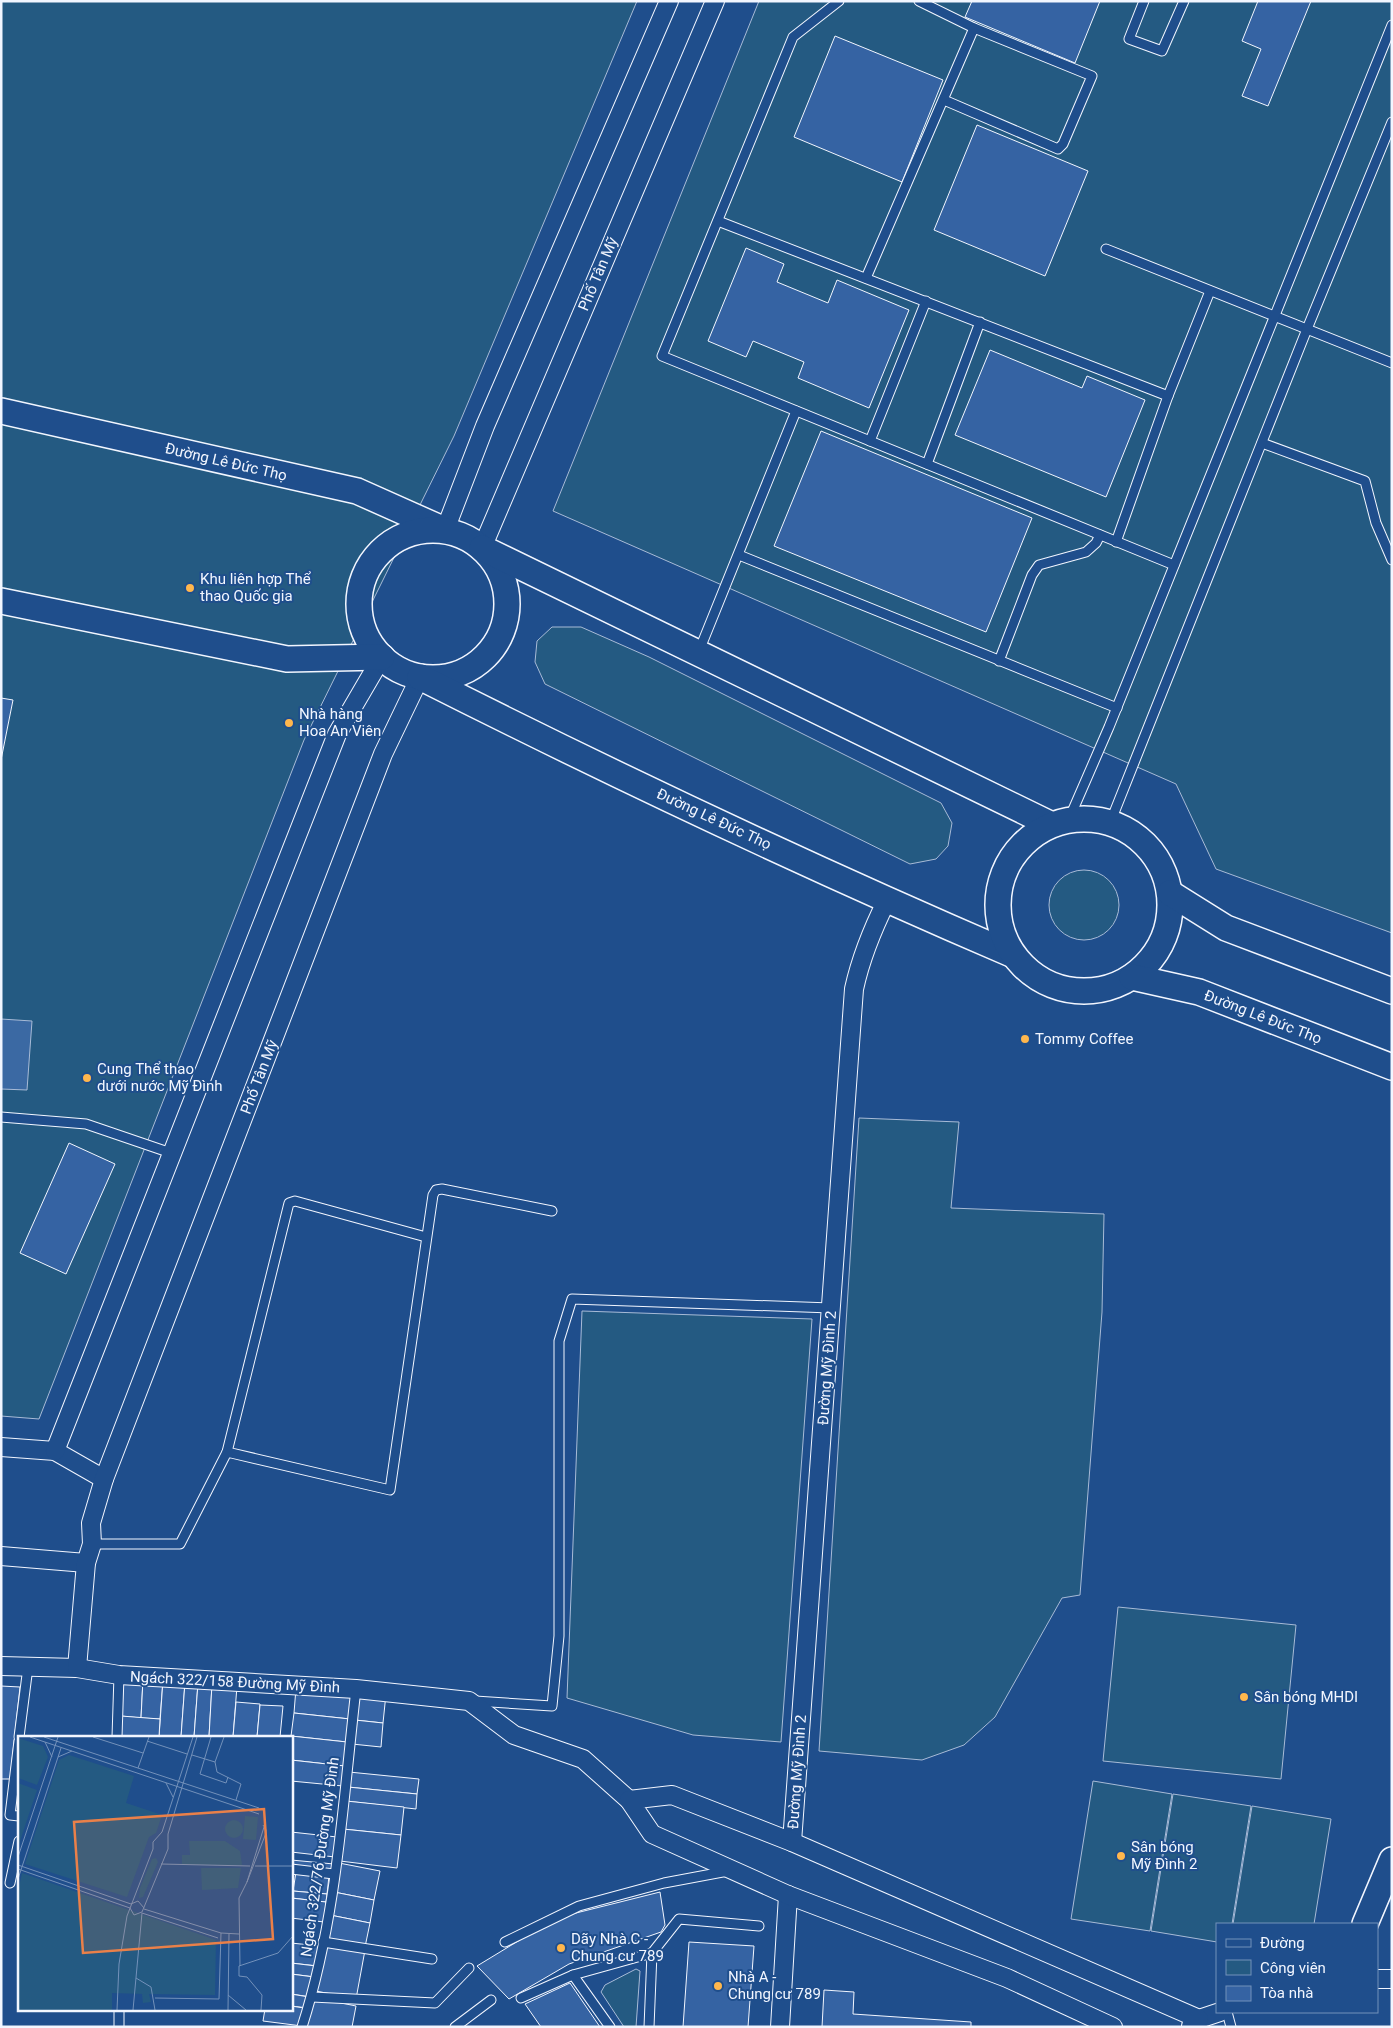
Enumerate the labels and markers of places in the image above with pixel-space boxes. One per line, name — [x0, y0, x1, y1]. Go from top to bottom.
place label: Khu liên hợp Thể thao Quốc gia — [200, 570, 312, 605]
marker: Khu liên hợp Thể thao Quốc gia — [184, 582, 196, 594]
place label: Nhà hàng Hoa An Viên — [299, 705, 381, 740]
marker: Nhà hàng Hoa An Viên — [283, 717, 295, 729]
place label: Tommy Coffee — [1035, 1030, 1133, 1048]
marker: Tommy Coffee — [1019, 1033, 1031, 1045]
place label: Cung Thể thao dưới nước Mỹ Đình — [97, 1060, 223, 1095]
marker: Cung Thể thao dưới nước Mỹ Đình — [81, 1072, 93, 1084]
place label: Sân bóng MHDI — [1254, 1688, 1358, 1706]
marker: Sân bóng MHDI — [1238, 1691, 1250, 1703]
place label: Sân bóng Mỹ Đình 2 — [1131, 1838, 1197, 1873]
marker: Sân bóng Mỹ Đình 2 — [1115, 1850, 1127, 1862]
place label: Dãy Nhà C - Chung cư 789 — [571, 1930, 664, 1965]
marker: Dãy Nhà C - Chung cư 789 — [555, 1942, 567, 1954]
place label: Nhà A - Chung cư 789 — [728, 1968, 821, 2003]
marker: Nhà A - Chung cư 789 — [712, 1980, 724, 1992]

